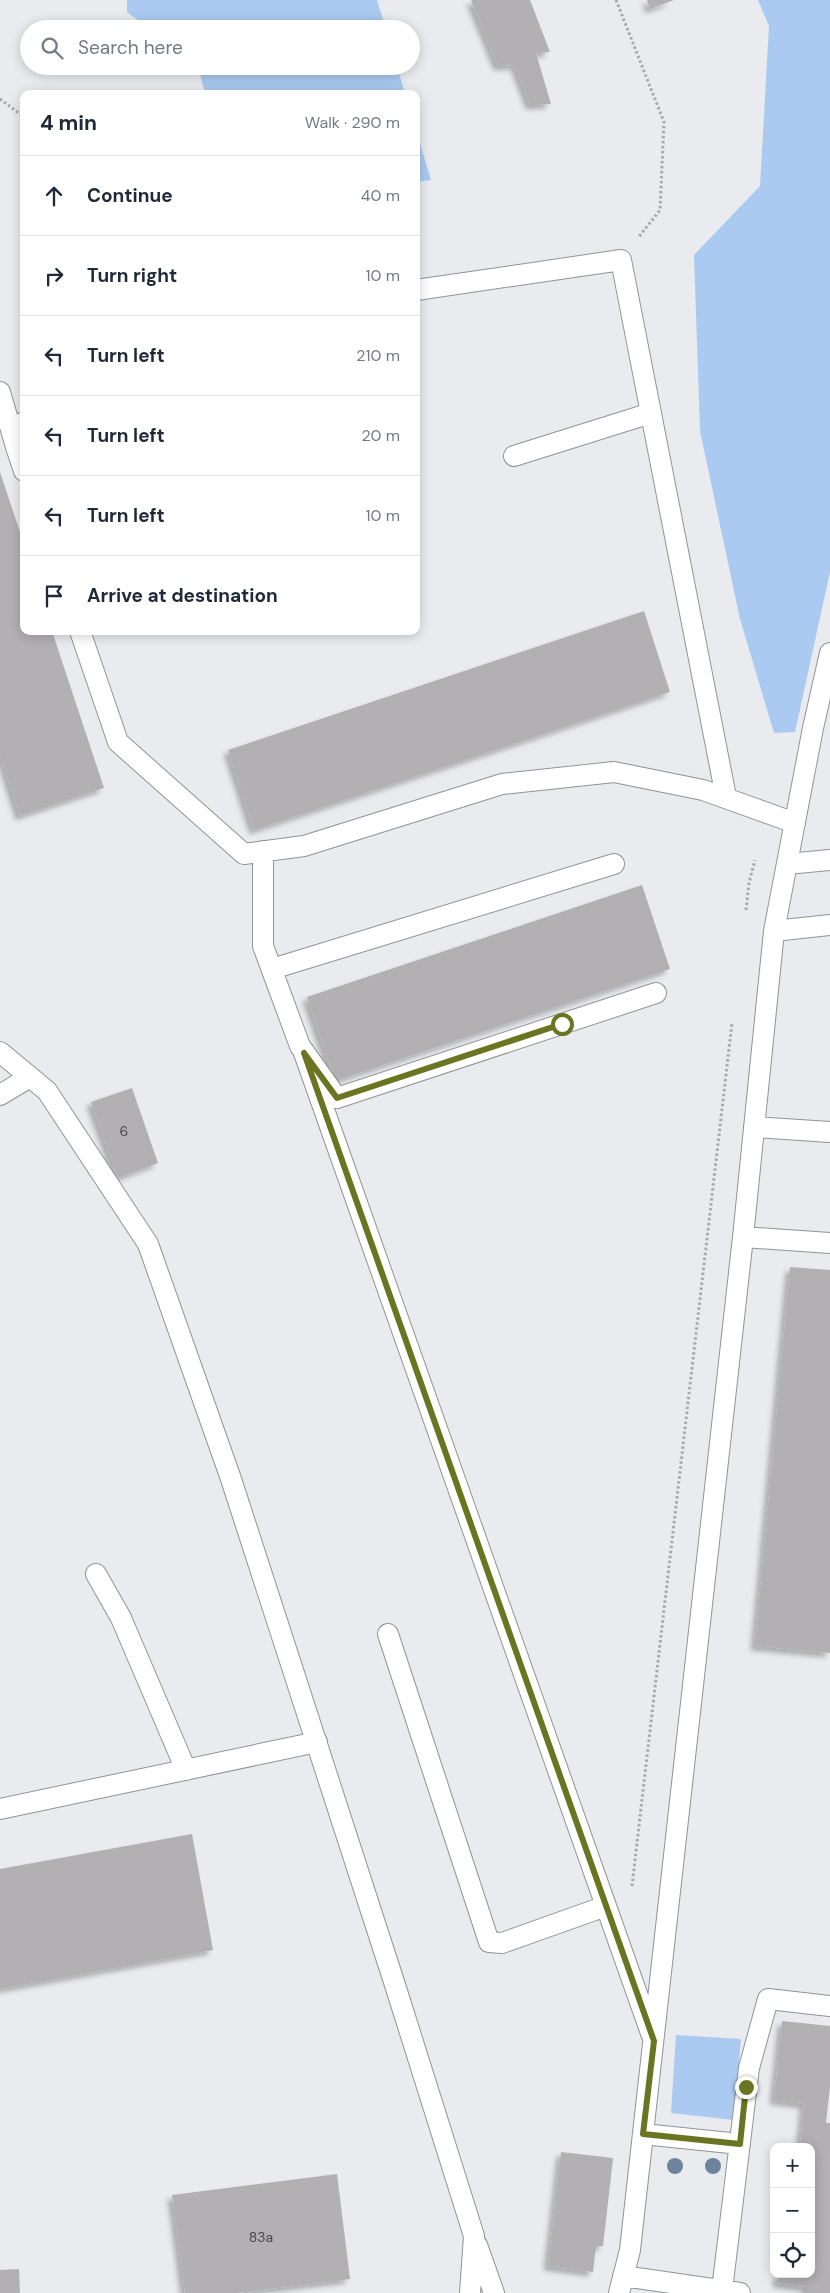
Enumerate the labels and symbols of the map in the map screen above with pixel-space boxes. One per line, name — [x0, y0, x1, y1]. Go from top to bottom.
route start — [551, 1013, 574, 1036]
house number: 6 — [120, 1122, 128, 1140]
route end — [735, 2076, 758, 2099]
house number: 83a — [249, 2228, 273, 2246]

